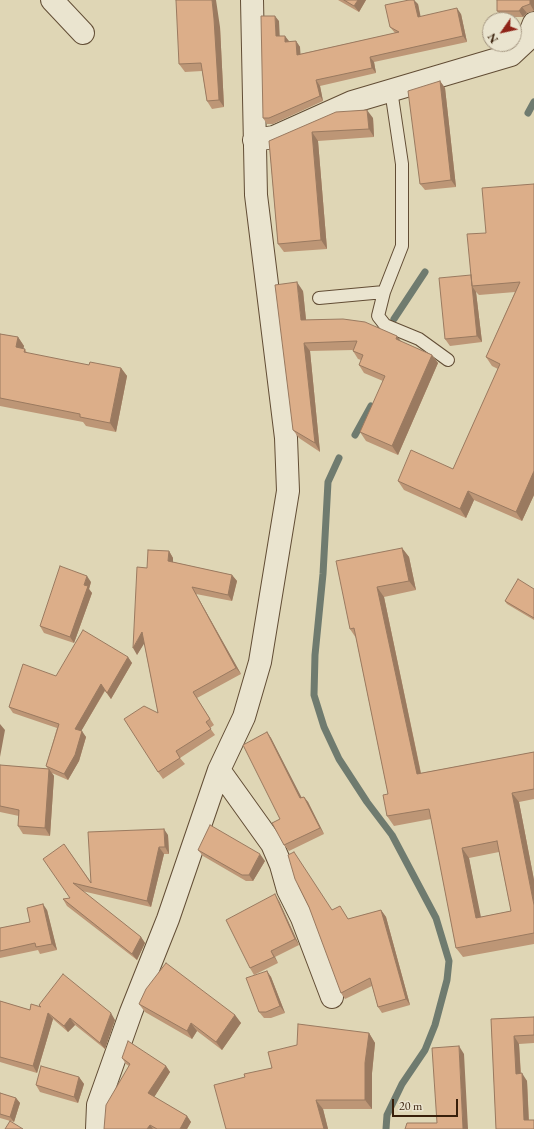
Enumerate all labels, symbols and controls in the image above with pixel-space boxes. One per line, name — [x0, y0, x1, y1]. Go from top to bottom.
north arrow — [482, 12, 522, 52]
text: N — [485, 31, 501, 46]
scale bar — [394, 1091, 460, 1117]
text: 20 m — [399, 1098, 422, 1114]

